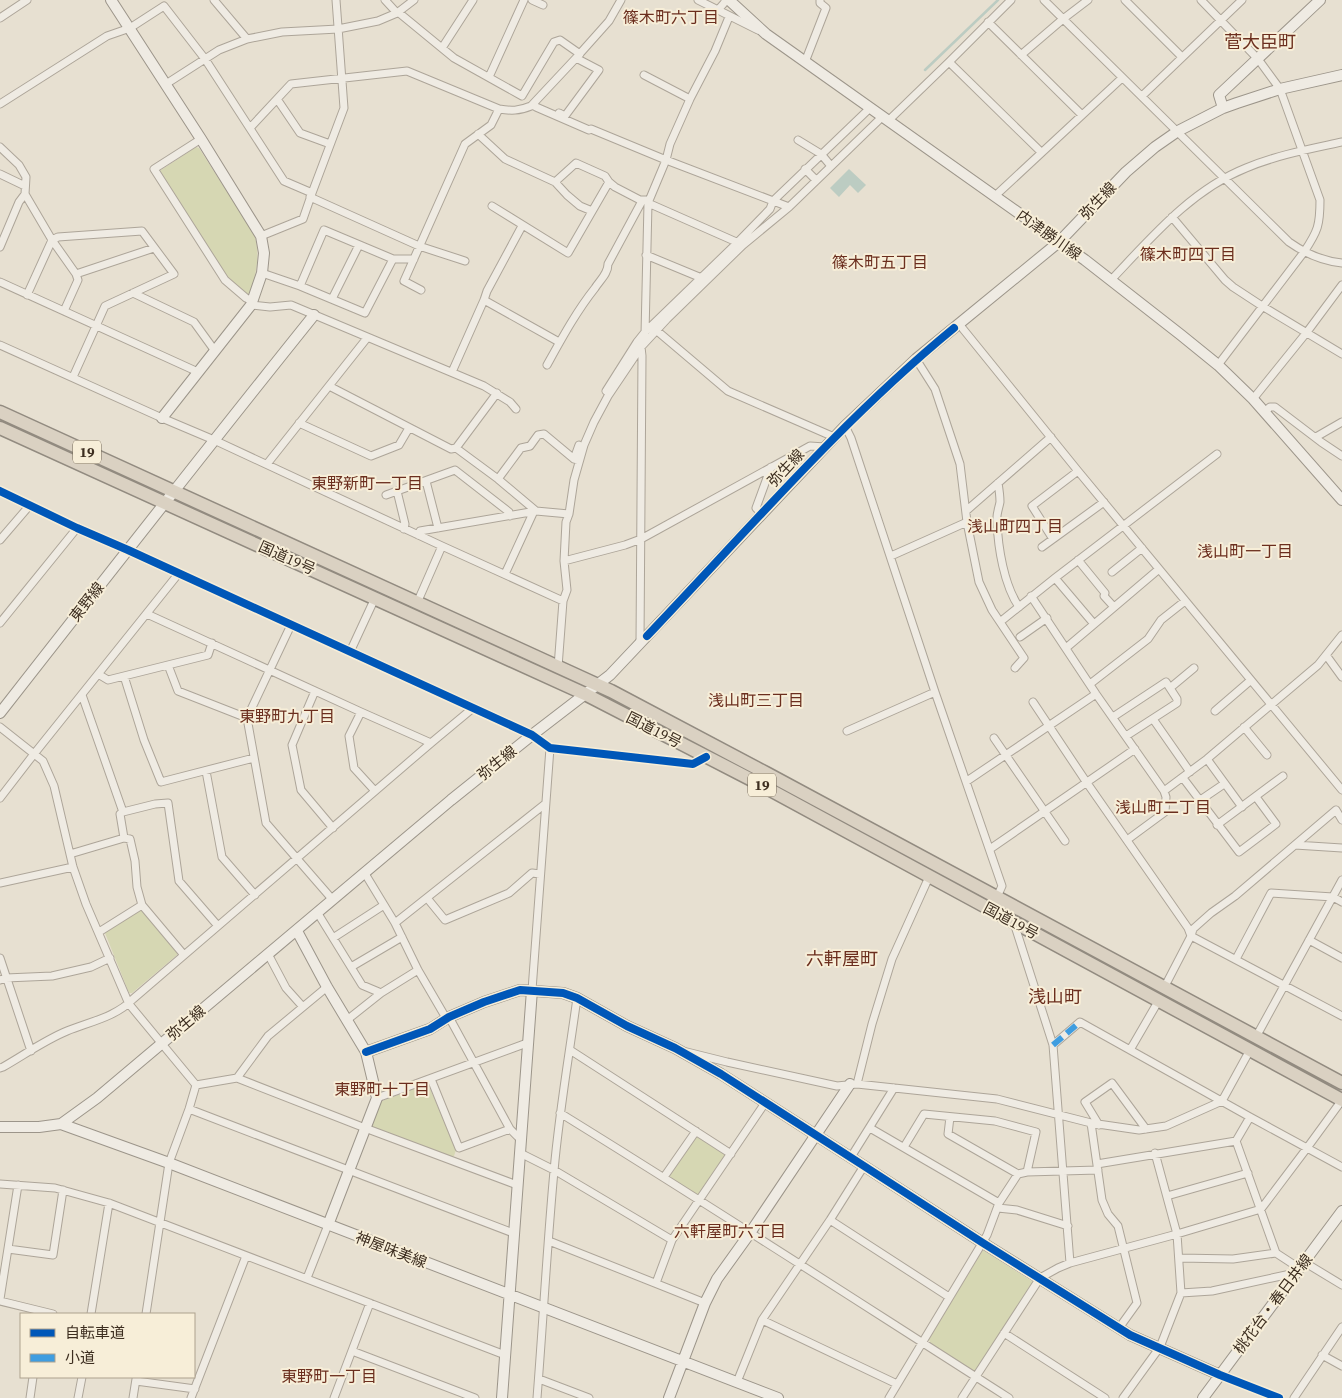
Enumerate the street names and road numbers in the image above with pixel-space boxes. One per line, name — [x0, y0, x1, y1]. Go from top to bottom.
street label: 弥生線 — [1074, 177, 1121, 224]
street label: 内津勝川線 — [1013, 204, 1086, 265]
road number: 19 — [73, 441, 101, 464]
street label: 弥生線 — [763, 444, 809, 491]
street label: 国道19号 — [256, 536, 319, 579]
street label: 東野線 — [64, 577, 109, 626]
street label: 国道19号 — [623, 707, 686, 753]
street label: 弥生線 — [473, 740, 521, 785]
road number: 19 — [748, 774, 776, 796]
street label: 国道19号 — [980, 897, 1043, 944]
street label: 弥生線 — [162, 1000, 210, 1045]
street label: 神屋味美線 — [352, 1226, 430, 1273]
street label: 桃花台・春日井線 — [1228, 1249, 1317, 1358]

